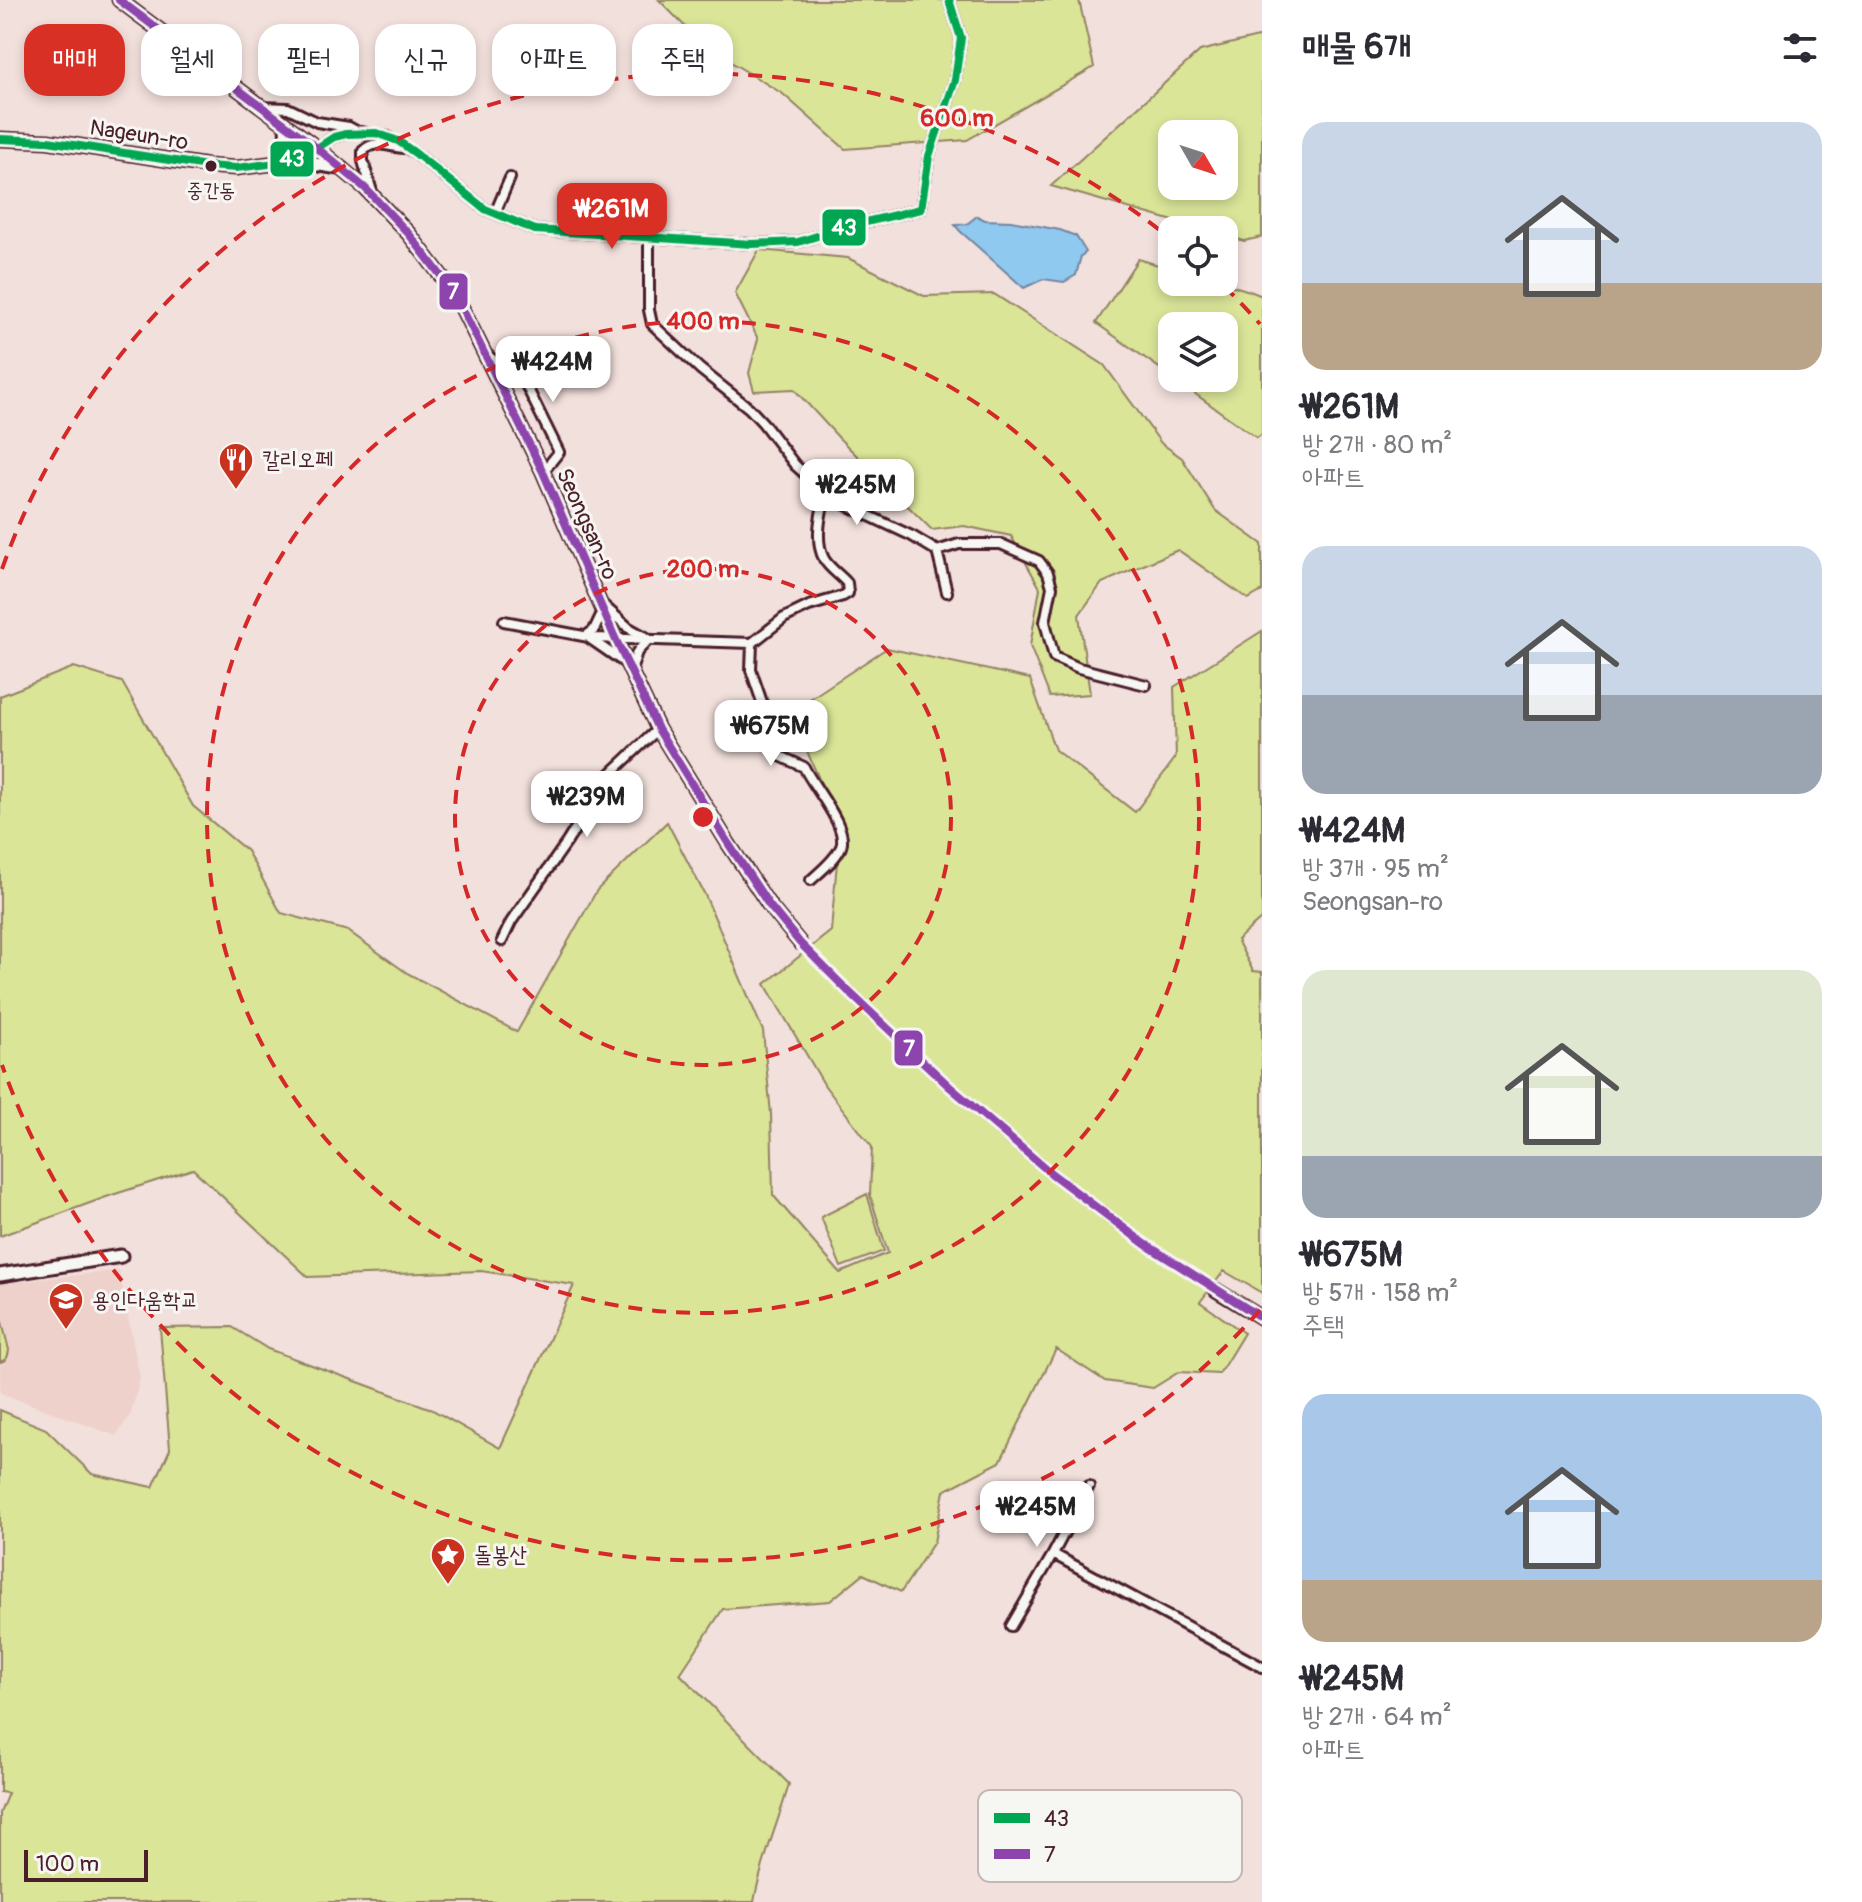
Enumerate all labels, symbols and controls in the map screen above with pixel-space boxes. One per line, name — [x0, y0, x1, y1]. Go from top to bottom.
chip: 매매 — [24, 24, 125, 96]
chip: 월세 — [141, 24, 242, 96]
chip: 필터 — [258, 24, 359, 96]
chip: 신규 — [375, 24, 476, 96]
chip: 아파트 — [492, 24, 616, 96]
chip: 주택 — [632, 24, 733, 96]
text: 매물 6개 — [1302, 26, 1411, 69]
icon: filters — [1778, 26, 1822, 70]
text: 600 m — [920, 104, 994, 133]
street label: Nageun-ro — [88, 113, 190, 157]
north arrow — [1158, 120, 1238, 200]
map controls — [1158, 120, 1238, 392]
line badge: 43 — [269, 140, 315, 178]
text: 43 — [279, 145, 305, 173]
marker: 중간동 — [203, 158, 219, 174]
icon: home — [1490, 174, 1634, 318]
place label: 중간동 — [187, 178, 235, 203]
pin: ₩261M — [556, 183, 668, 251]
text: ₩261M — [575, 193, 649, 225]
line badge: 43 — [821, 208, 867, 247]
text: 43 — [831, 214, 857, 242]
button: locate — [1158, 216, 1238, 296]
line badge: 7 — [438, 272, 469, 311]
text: 7 — [447, 278, 459, 306]
text: 400 m — [666, 307, 740, 336]
button: layers — [1158, 312, 1238, 392]
pin: ₩424M — [497, 336, 609, 404]
text: ₩424M — [513, 346, 593, 378]
text: ₩261M — [1302, 386, 1399, 429]
text: 방 2개 · 80 m² — [1302, 429, 1452, 461]
restaurant icon: 칼리오페 — [217, 441, 255, 491]
place label: 칼리오페 — [262, 446, 333, 474]
pin: ₩245M — [801, 459, 913, 527]
text: 아파트 — [1302, 462, 1365, 494]
street label: Seongsan-ro — [550, 464, 624, 584]
text: ₩245M — [818, 469, 896, 501]
text: 200 m — [667, 555, 739, 584]
icon: home — [1490, 598, 1634, 742]
pin: ₩675M — [715, 700, 827, 768]
text: ₩675M — [732, 710, 810, 742]
pin: ₩239M — [531, 771, 643, 839]
text: ₩239M — [549, 781, 625, 813]
centre of rings — [689, 803, 717, 831]
text: ₩424M — [1302, 810, 1405, 853]
text: 방 3개 · 95 m² — [1302, 853, 1449, 885]
text: Seongsan-ro — [1302, 886, 1443, 918]
icon: home — [1490, 1022, 1634, 1166]
line badge: 7 — [893, 1029, 924, 1067]
text: 7 — [903, 1035, 915, 1063]
text: ₩675M — [1302, 1234, 1403, 1277]
text: 방 5개 · 158 m² — [1302, 1277, 1458, 1309]
school or university icon: 용인다움학교 — [47, 1281, 85, 1331]
place label: 용인다움학교 — [92, 1286, 198, 1314]
text: 주택 — [1302, 1310, 1344, 1342]
icon: home — [1490, 1446, 1634, 1590]
pin: ₩245M — [981, 1481, 1093, 1549]
text: ₩245M — [998, 1491, 1076, 1523]
place icon: 돌봉산 — [429, 1536, 467, 1586]
place label: 돌봉산 — [474, 1541, 527, 1569]
text: ₩245M — [1302, 1658, 1404, 1701]
text: 방 2개 · 64 m² — [1302, 1701, 1452, 1733]
text: 아파트 — [1302, 1734, 1365, 1766]
legend — [978, 1790, 1242, 1882]
text: 43 — [1044, 1805, 1069, 1833]
text: 7 — [1044, 1841, 1056, 1869]
scale bar — [24, 1846, 148, 1882]
text: 100 m — [36, 1850, 99, 1878]

